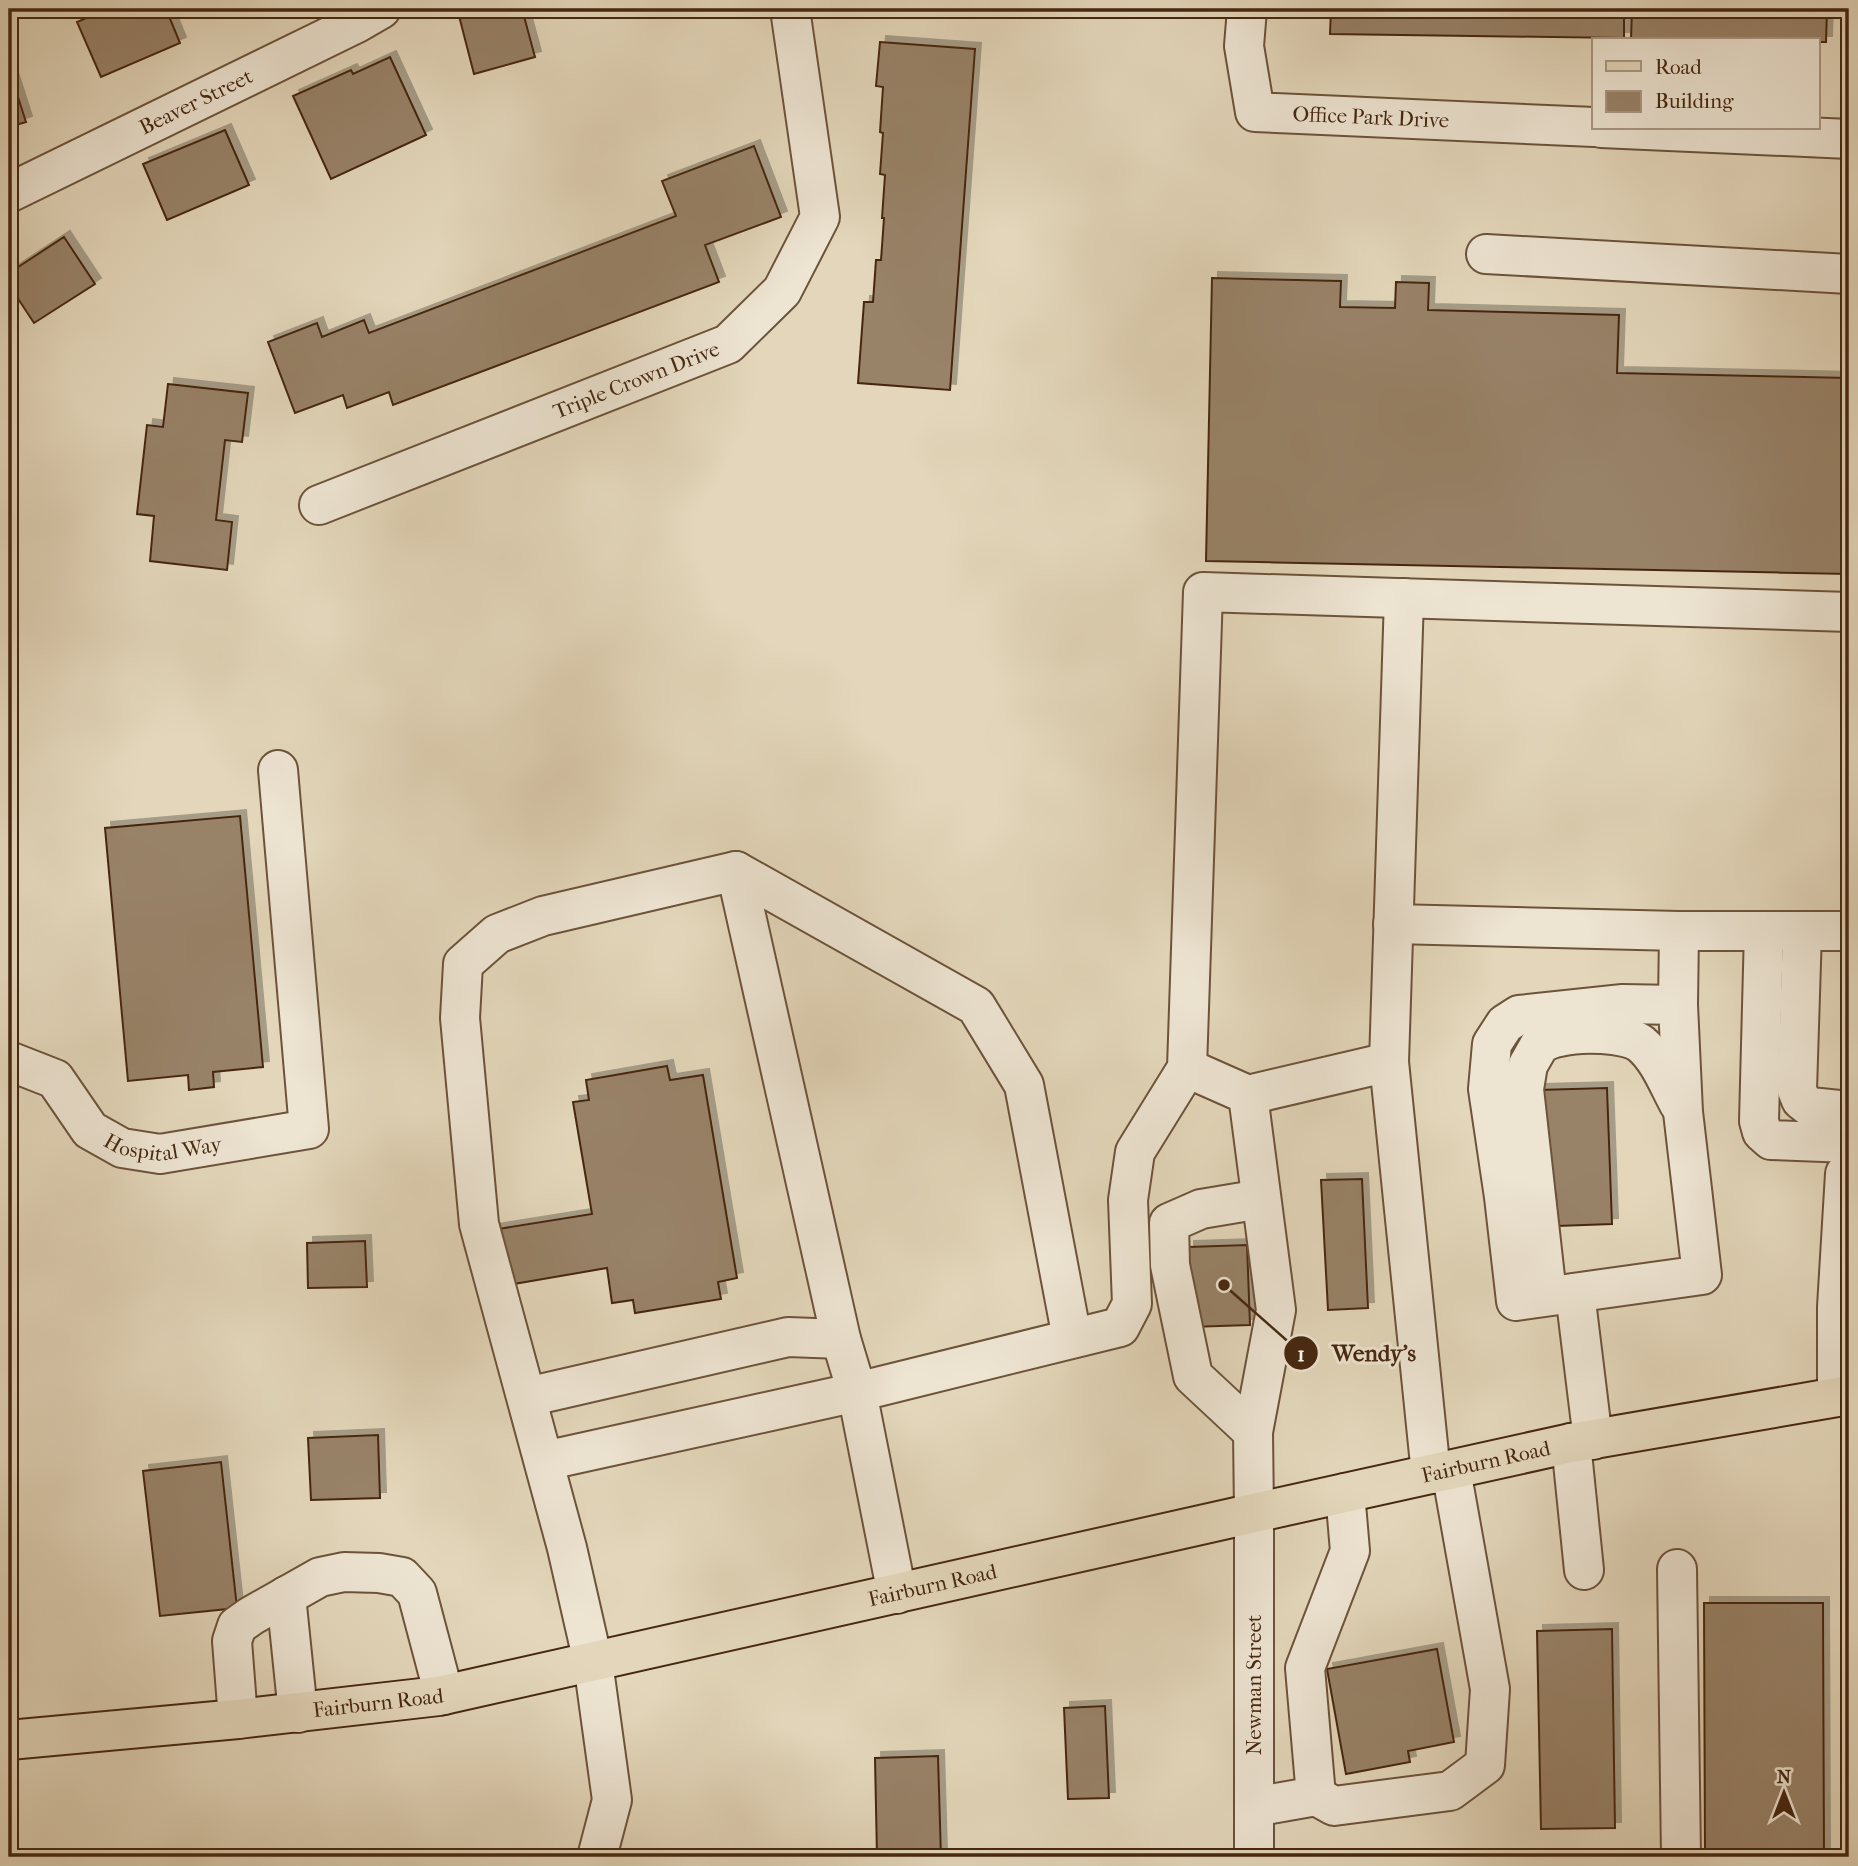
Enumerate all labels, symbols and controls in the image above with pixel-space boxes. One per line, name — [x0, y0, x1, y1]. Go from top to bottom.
legend — [1592, 38, 1820, 130]
text: Road — [1655, 55, 1702, 79]
street label: Beaver Street — [135, 64, 257, 139]
text: Building — [1655, 89, 1734, 113]
street label: Office Park Drive — [1292, 102, 1450, 133]
street label: Triple Crown Drive — [550, 337, 723, 424]
street label: Hospital Way — [100, 1128, 224, 1166]
callout: Wendy's — [1283, 1331, 1430, 1375]
text: Wendy's — [1331, 1340, 1416, 1367]
text: 1 — [1297, 1342, 1305, 1366]
street label: Fairburn Road — [1419, 1436, 1553, 1488]
street label: Fairburn Road — [866, 1559, 1000, 1611]
street label: Newman Street — [1242, 1614, 1266, 1755]
street label: Fairburn Road — [312, 1684, 445, 1722]
north arrow — [1750, 1758, 1820, 1828]
text: N — [1777, 1766, 1792, 1788]

